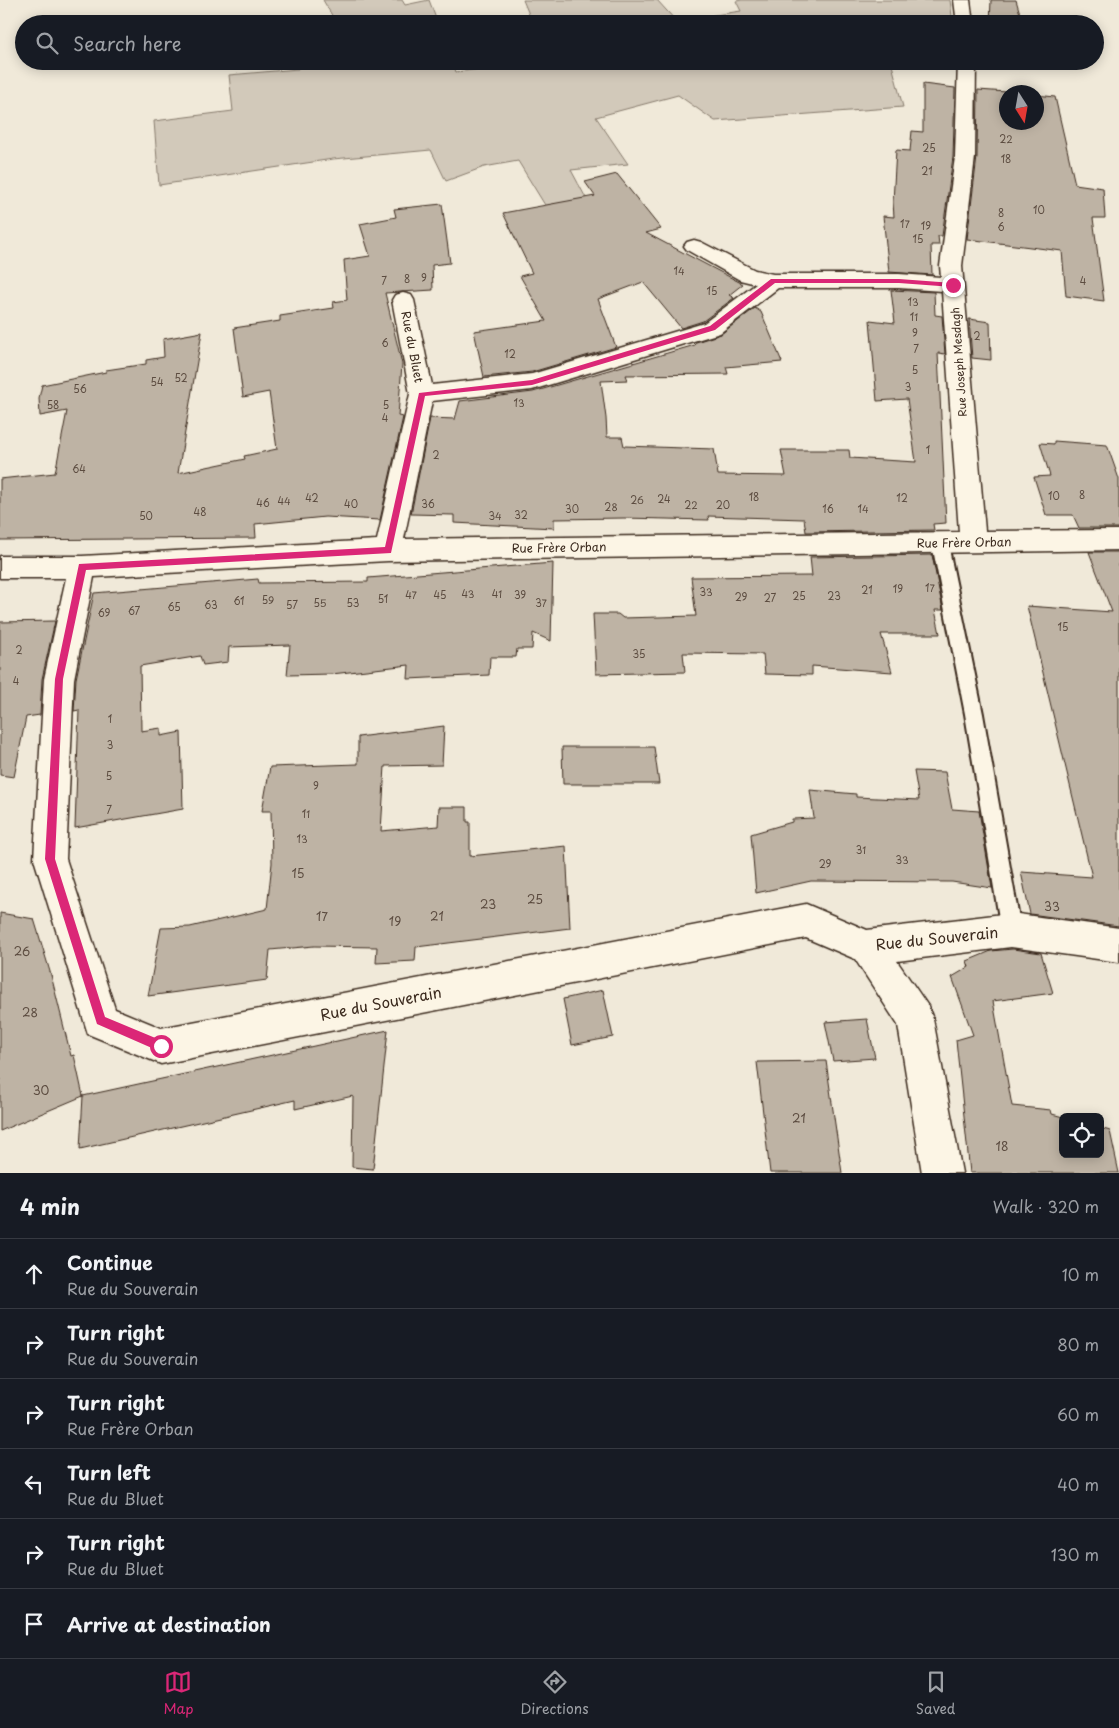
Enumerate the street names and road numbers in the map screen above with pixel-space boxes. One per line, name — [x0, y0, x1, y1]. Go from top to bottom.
street label: Rue Joseph Mesdagh — [946, 307, 971, 417]
street label: Rue du Bluet — [397, 309, 429, 384]
street label: Rue Frère Orban — [916, 532, 1012, 552]
street label: Rue Frère Orban — [511, 537, 607, 557]
street label: Rue du Souverain — [874, 920, 999, 955]
street label: Rue du Souverain — [318, 979, 443, 1026]

